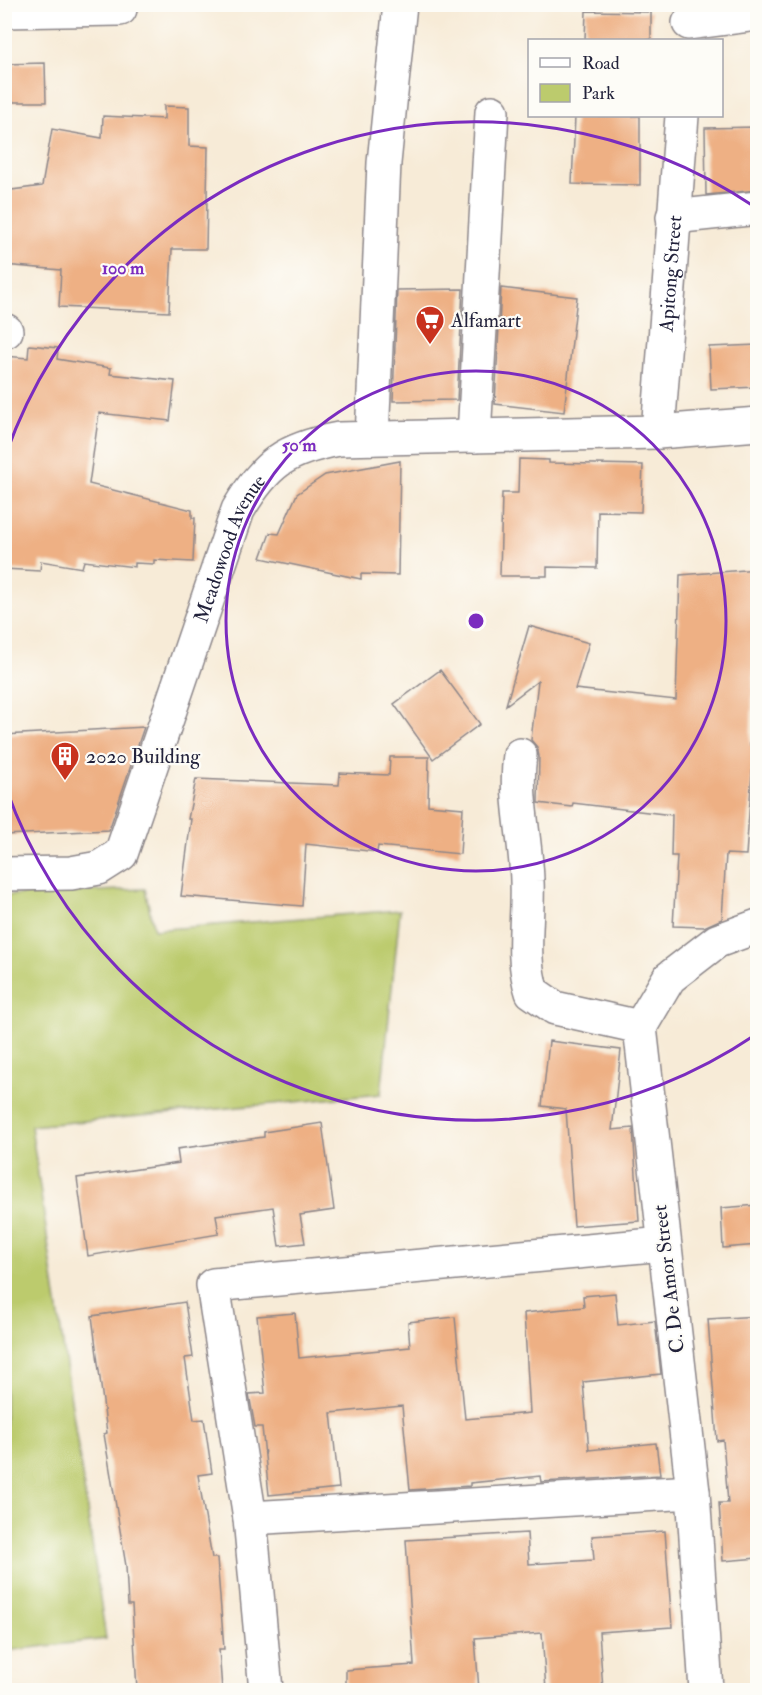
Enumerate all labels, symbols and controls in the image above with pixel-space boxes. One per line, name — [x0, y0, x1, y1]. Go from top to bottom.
legend — [528, 39, 723, 117]
text: Road — [582, 52, 620, 75]
text: Park — [582, 82, 615, 105]
street label: Apitong Street — [654, 214, 687, 334]
text: 100 m — [102, 257, 145, 280]
supermarket icon: Alfamart — [414, 304, 446, 346]
place label: Alfamart — [450, 308, 522, 333]
text: 50 m — [282, 434, 317, 457]
street label: Meadowood Avenue — [189, 469, 271, 626]
centre of rings — [466, 611, 486, 631]
building icon: 2020 Building — [49, 740, 81, 782]
place label: 2020 Building — [86, 744, 201, 769]
street label: C. De Amor Street — [647, 1203, 690, 1354]

